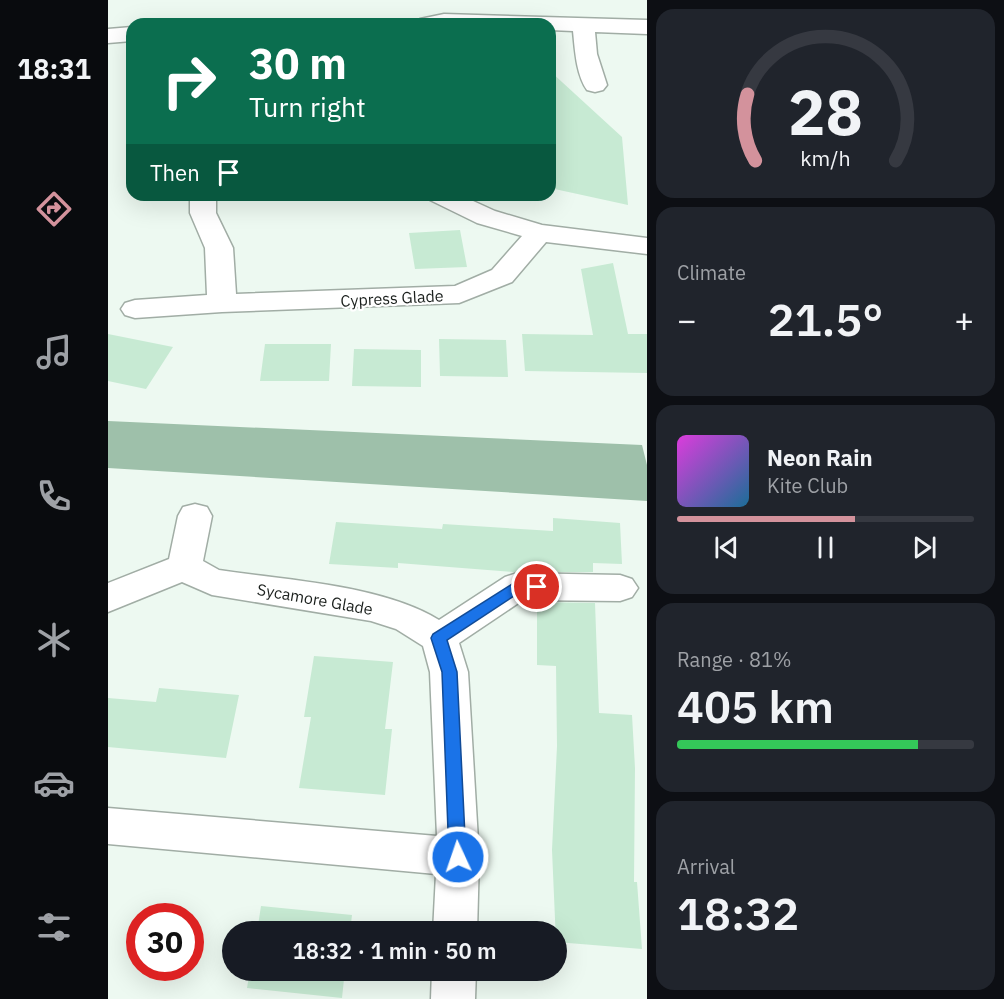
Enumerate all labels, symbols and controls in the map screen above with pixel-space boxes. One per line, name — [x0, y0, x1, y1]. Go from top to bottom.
text: 30 m — [249, 36, 347, 91]
icon: right — [150, 42, 228, 120]
text: 18:31 — [17, 51, 91, 86]
text: 28 — [788, 71, 863, 152]
text: Turn right — [249, 89, 366, 124]
text: km/h — [800, 144, 851, 172]
icon: arrive — [212, 156, 245, 189]
text: Then — [150, 158, 200, 187]
icon: directions — [33, 188, 75, 230]
text: Climate — [677, 259, 746, 286]
street label: Cypress Glade — [340, 285, 444, 311]
text: 21.5° — [768, 290, 883, 348]
text: − — [677, 298, 697, 341]
text: + — [954, 298, 974, 341]
icon: music — [33, 331, 75, 373]
text: Neon Rain — [767, 443, 873, 472]
text: Kite Club — [767, 472, 848, 499]
icon: phone — [33, 475, 75, 517]
icon: previous — [710, 531, 743, 564]
icon: pause — [809, 531, 842, 564]
icon: next — [908, 531, 941, 564]
pin — [511, 561, 562, 612]
icon: arrive — [520, 570, 553, 603]
street label: Sycamore Glade — [256, 579, 375, 619]
icon: climate — [33, 619, 75, 661]
text: Range · 81% — [677, 646, 792, 673]
text: 405 km — [677, 677, 834, 735]
icon: car — [33, 762, 75, 804]
position arrow — [426, 825, 490, 889]
text: Arrival — [677, 853, 735, 880]
text: 18:32 — [677, 884, 799, 942]
speed limit sign: 30 — [126, 903, 204, 981]
icon: filters — [33, 906, 75, 948]
text: 18:32 · 1 min · 50 m — [293, 936, 497, 965]

